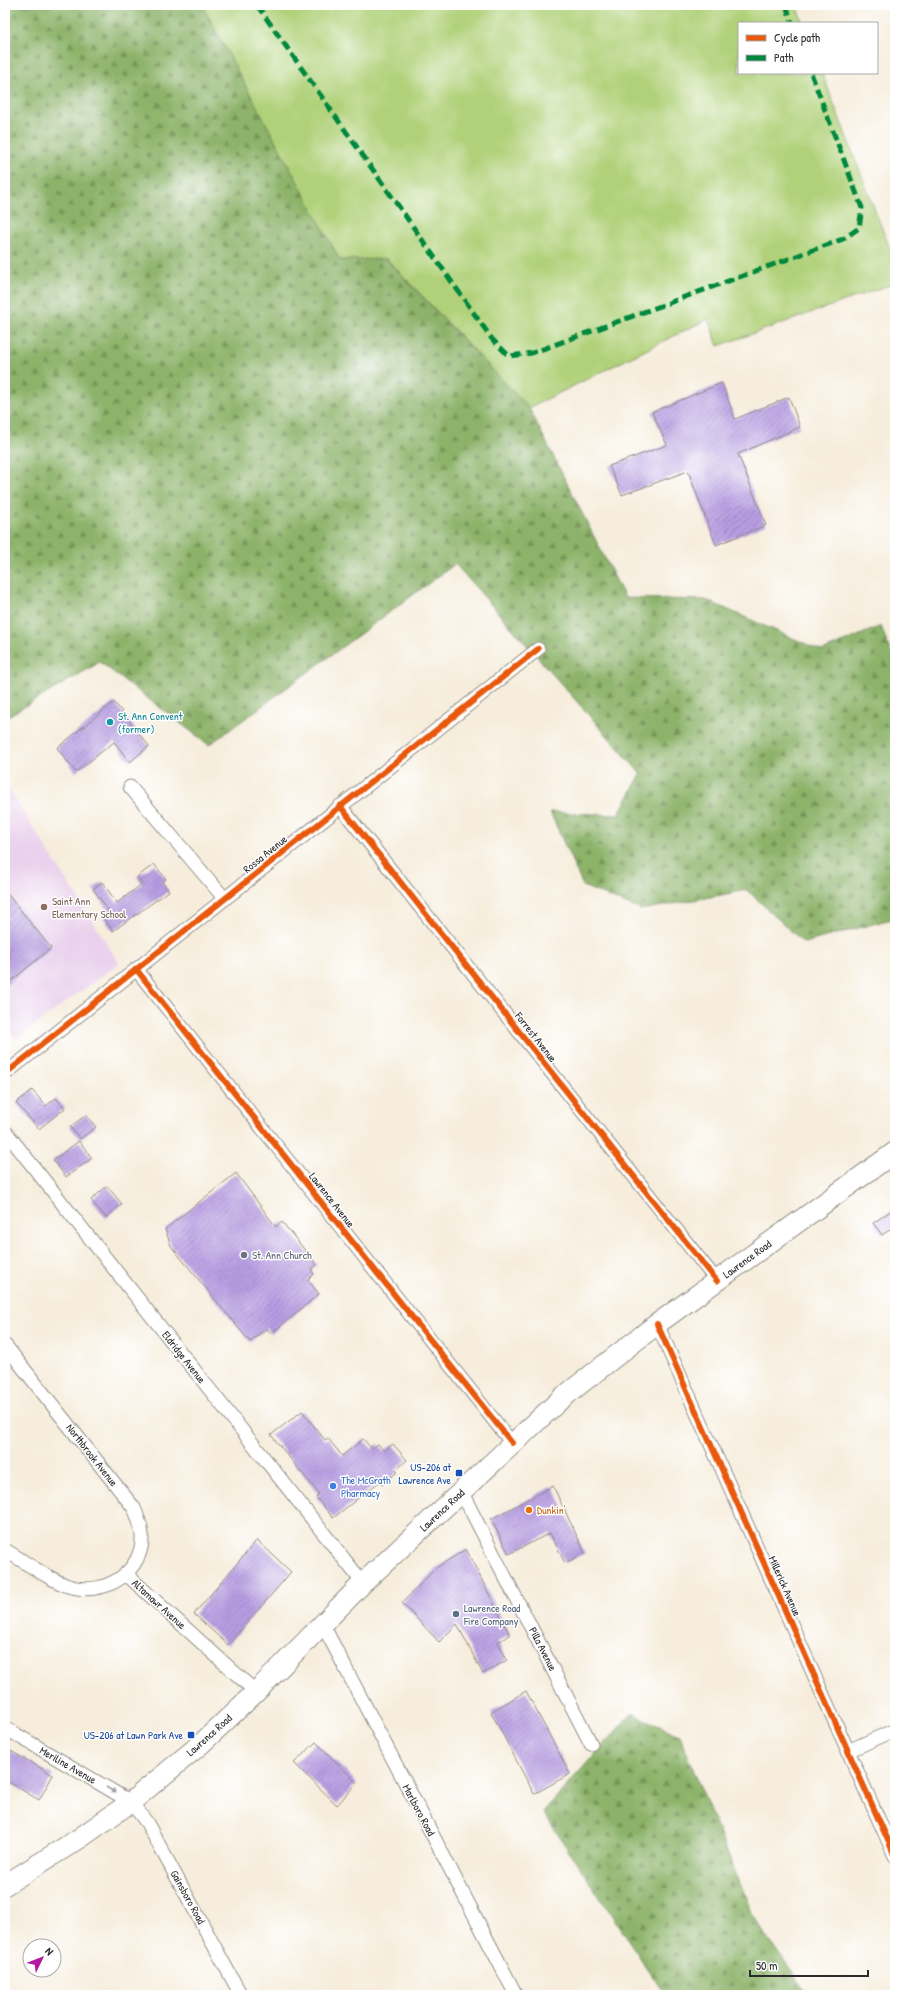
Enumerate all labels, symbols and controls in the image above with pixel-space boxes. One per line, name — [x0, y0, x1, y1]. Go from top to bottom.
legend — [738, 22, 878, 74]
text: Cycle path — [774, 29, 820, 46]
text: Path — [774, 49, 794, 66]
place label: St. Ann Convent (former) — [118, 709, 183, 736]
marker: St. Ann Convent (former) — [105, 717, 115, 727]
street label: Rossa Avenue — [240, 832, 290, 876]
place label: Saint Ann Elementary School — [52, 894, 126, 921]
marker: Saint Ann Elementary School — [39, 902, 49, 912]
street label: Forrest Avenue — [511, 1008, 560, 1065]
street label: Lawrence Avenue — [306, 1170, 358, 1231]
street label: Lawrence Road — [720, 1236, 774, 1281]
place label: St. Ann Church — [252, 1248, 312, 1262]
marker: St. Ann Church — [239, 1250, 249, 1260]
street label: Eldridge Avenue — [159, 1328, 209, 1387]
street label: Northbrook Avenue — [63, 1421, 121, 1490]
place label: US-206 at Lawrence Ave — [399, 1460, 452, 1487]
marker: US-206 at Lawrence Ave — [454, 1468, 464, 1478]
place label: The McGrath Pharmacy — [341, 1473, 391, 1500]
marker: The McGrath Pharmacy — [328, 1481, 338, 1491]
street label: Lawrence Road — [417, 1485, 468, 1534]
place label: Dunkin' — [537, 1503, 566, 1517]
marker: Dunkin' — [524, 1505, 534, 1515]
street label: Millerick Avenue — [766, 1554, 805, 1619]
street label: Altamawr Avenue — [129, 1576, 189, 1632]
place label: Lawrence Road Fire Company — [463, 1601, 521, 1628]
marker: Lawrence Road Fire Company — [451, 1609, 461, 1619]
street label: Pilla Avenue — [526, 1625, 560, 1674]
street label: Lawrence Road — [183, 1710, 235, 1759]
place label: US-206 at Lawn Park Ave — [84, 1728, 184, 1742]
marker: US-206 at Lawn Park Ave — [186, 1730, 196, 1740]
street label: Meriline Avenue — [37, 1743, 99, 1787]
street label: Marlboro Road — [400, 1782, 439, 1839]
one-way arrow — [105, 1787, 117, 1794]
street label: Gainsboro Road — [167, 1868, 209, 1927]
north arrow — [22, 1938, 62, 1978]
text: N — [42, 1944, 57, 1958]
scale bar — [750, 1952, 868, 1978]
text: 50 m — [756, 1957, 777, 1974]

